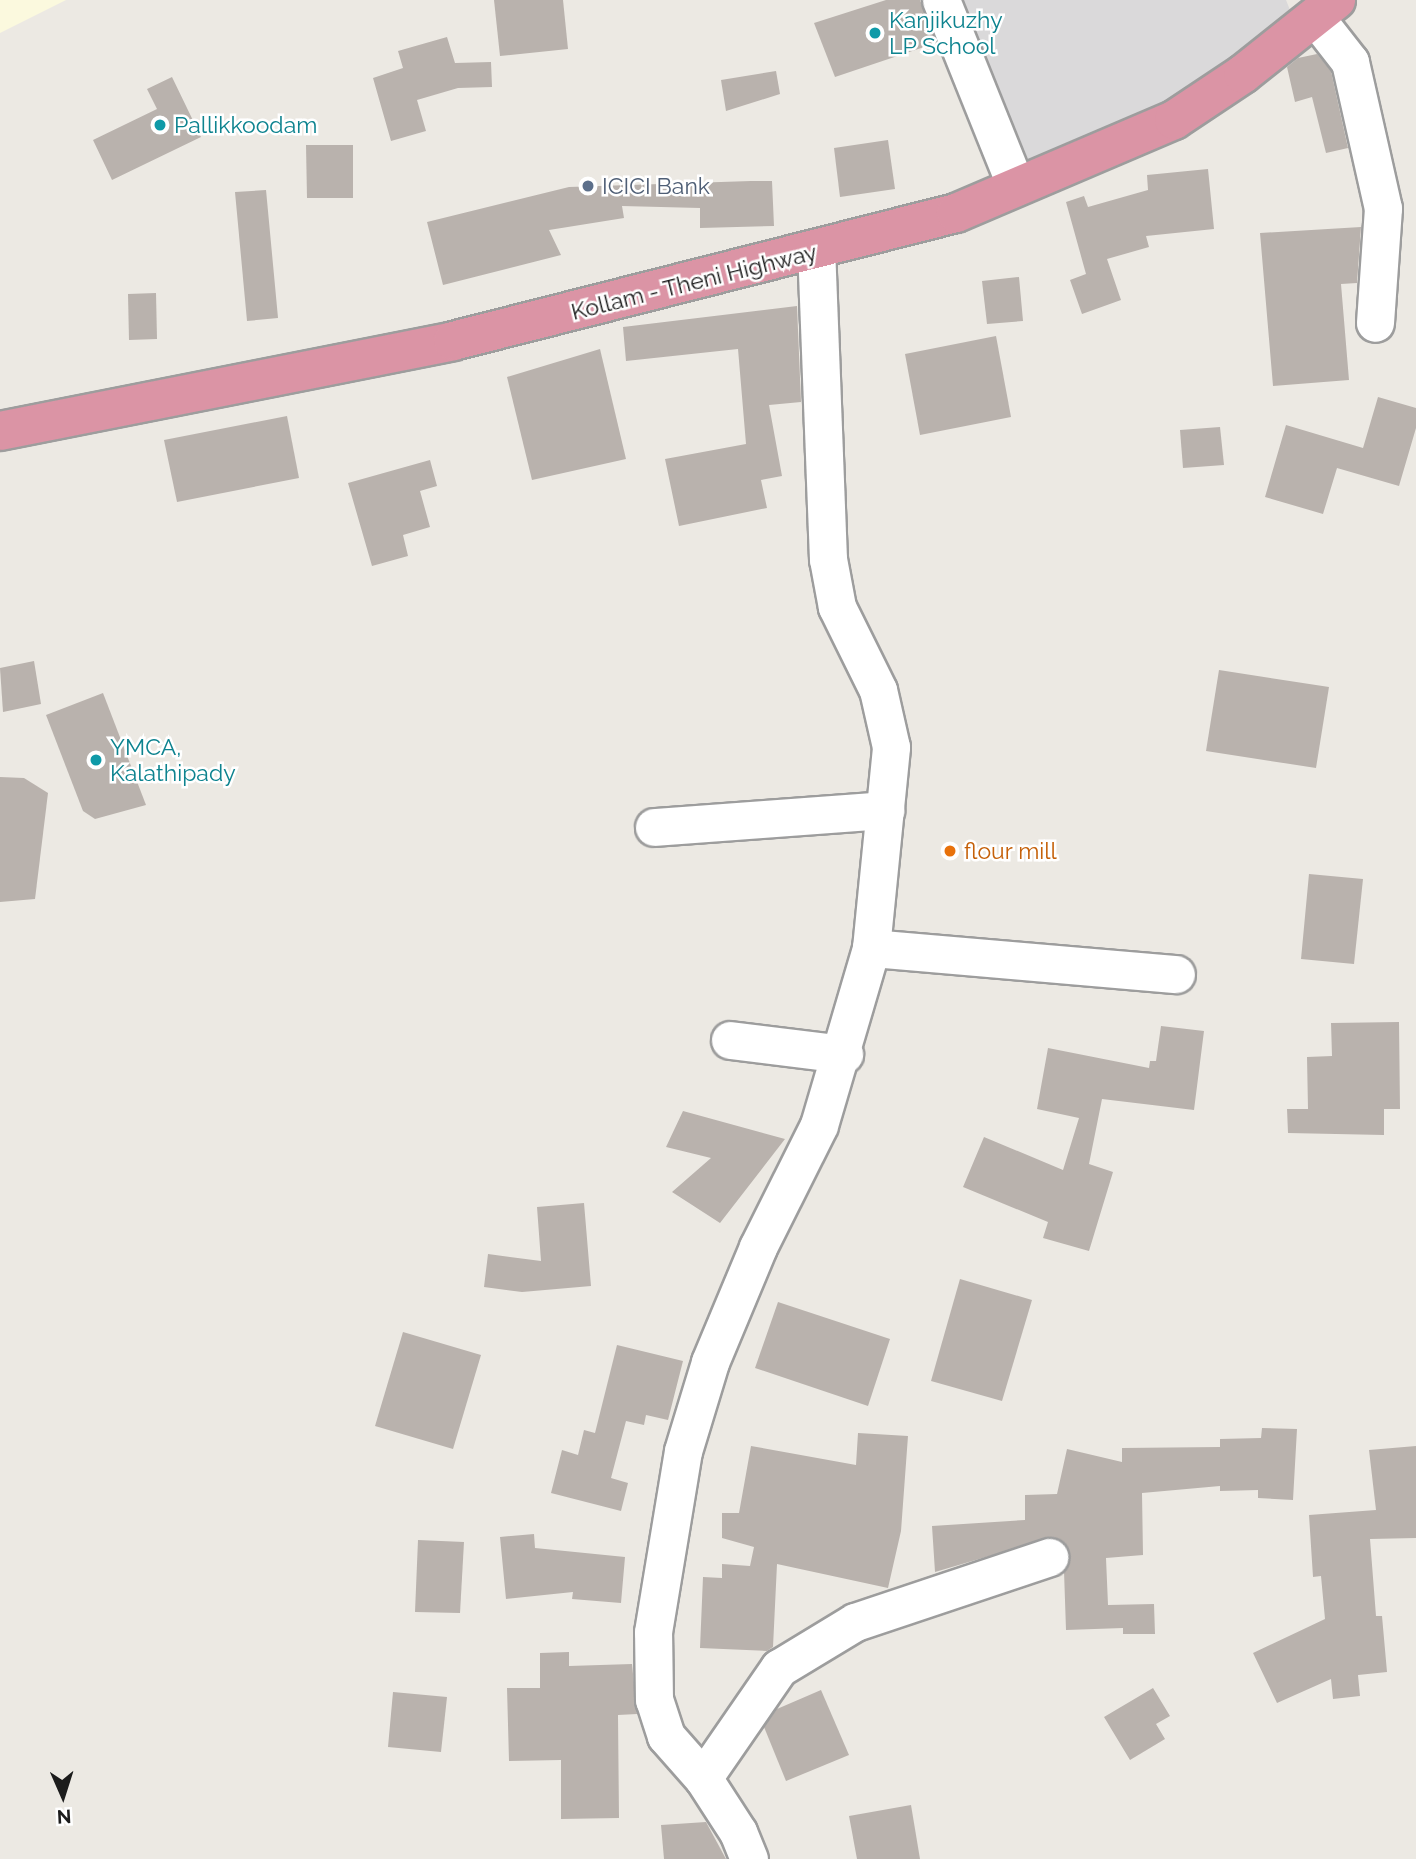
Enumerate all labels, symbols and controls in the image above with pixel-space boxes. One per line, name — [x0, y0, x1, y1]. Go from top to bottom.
place label: Kanjikuzhy LP School — [889, 6, 1003, 60]
marker: Kanjikuzhy LP School — [867, 25, 883, 41]
place label: Pallikkoodam — [174, 111, 317, 139]
marker: Pallikkoodam — [152, 117, 168, 133]
place label: ICICI Bank — [602, 172, 710, 200]
marker: ICICI Bank — [580, 178, 596, 194]
street label: Kollam - Theni Highway — [568, 238, 820, 326]
place label: YMCA, Kalathipady — [110, 733, 236, 787]
marker: YMCA, Kalathipady — [88, 752, 104, 768]
place label: flour mill — [964, 837, 1057, 865]
marker: flour mill — [942, 843, 958, 859]
north arrow — [28, 1761, 98, 1831]
text: N — [56, 1806, 72, 1828]

